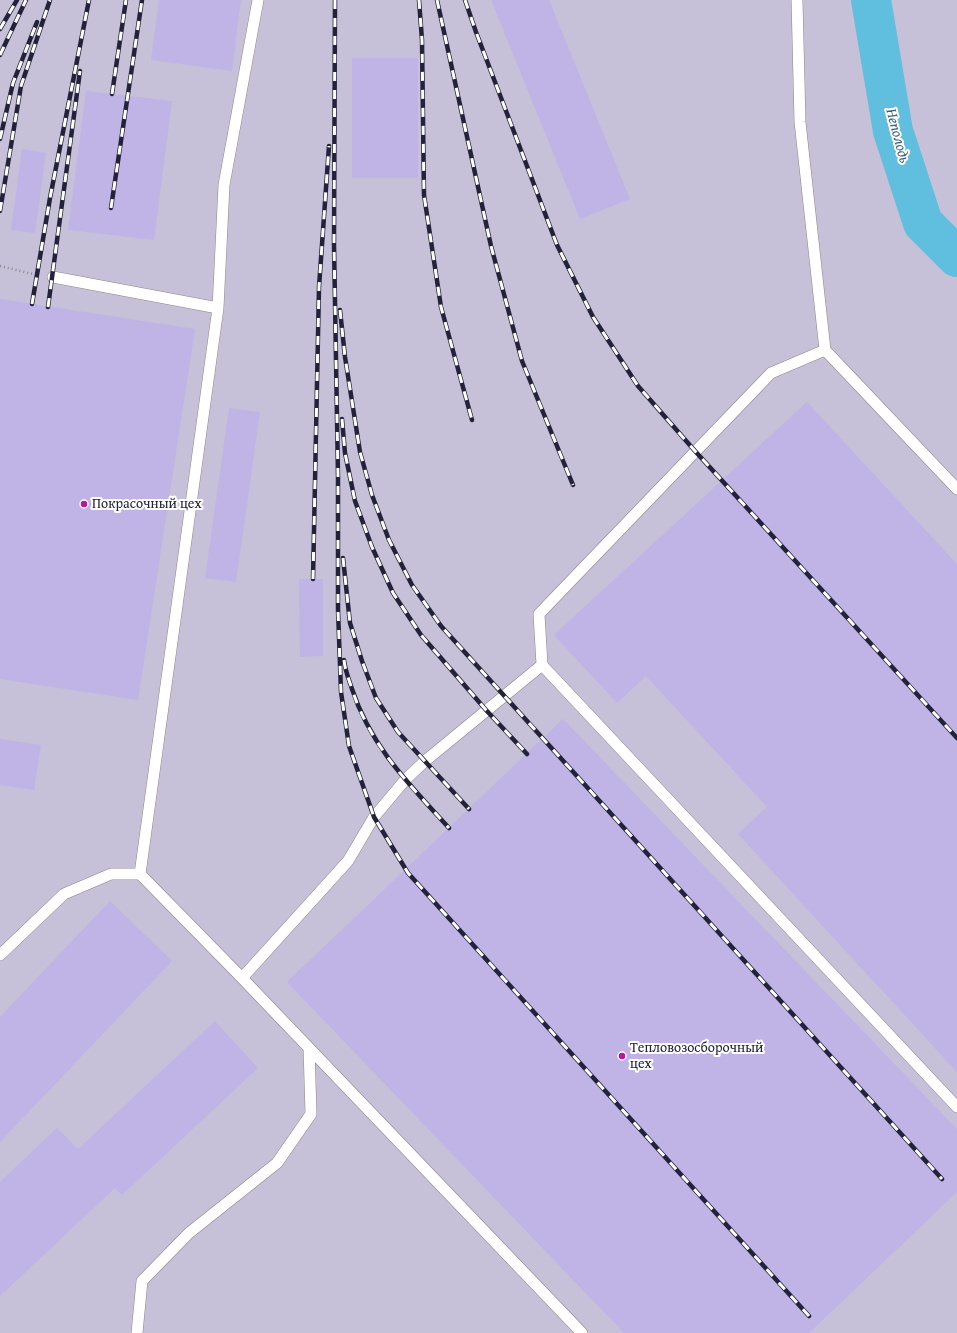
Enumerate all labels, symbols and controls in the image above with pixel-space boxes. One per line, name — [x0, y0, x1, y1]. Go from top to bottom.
water label: Неполодь — [881, 107, 913, 165]
place label: Покрасочный цех — [92, 496, 202, 512]
marker: Покрасочный цех — [79, 499, 89, 509]
place label: Тепловозосборочный цех — [630, 1040, 763, 1072]
marker: Тепловозосборочный цех — [617, 1051, 627, 1061]

